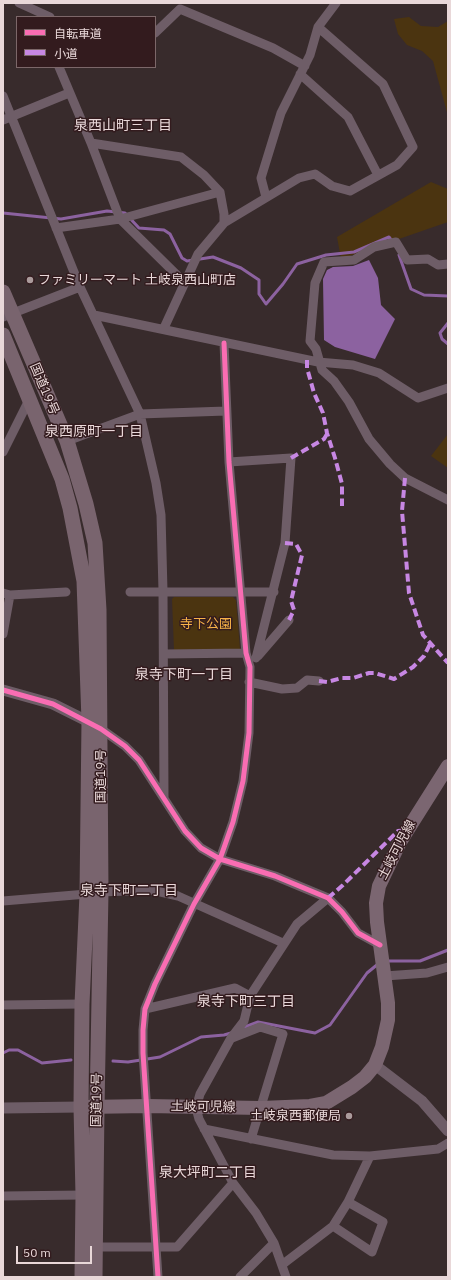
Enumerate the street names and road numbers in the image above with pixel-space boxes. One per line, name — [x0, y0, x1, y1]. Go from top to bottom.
street label: 国道19号 — [26, 361, 62, 417]
street label: 国道19号 — [93, 749, 109, 803]
street label: 土岐可児線 — [375, 818, 419, 882]
street label: 国道19号 — [89, 1073, 105, 1127]
street label: 土岐可児線 — [170, 1099, 236, 1115]

